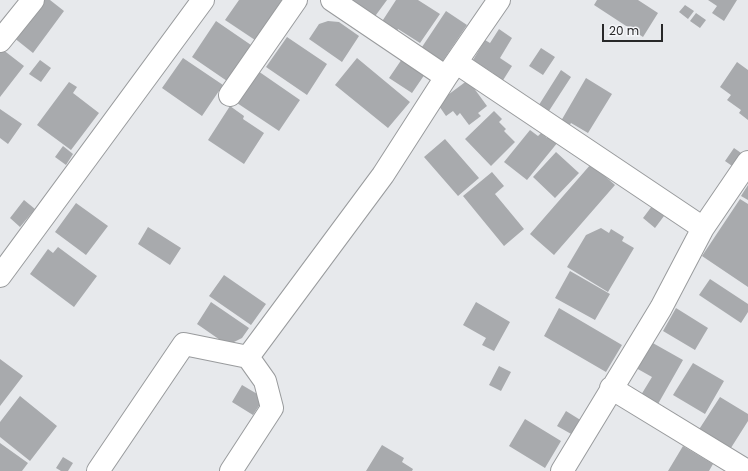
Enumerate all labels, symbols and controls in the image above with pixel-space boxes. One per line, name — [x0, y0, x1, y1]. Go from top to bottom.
scale bar — [604, 16, 665, 42]
text: 20 m — [609, 22, 639, 39]

